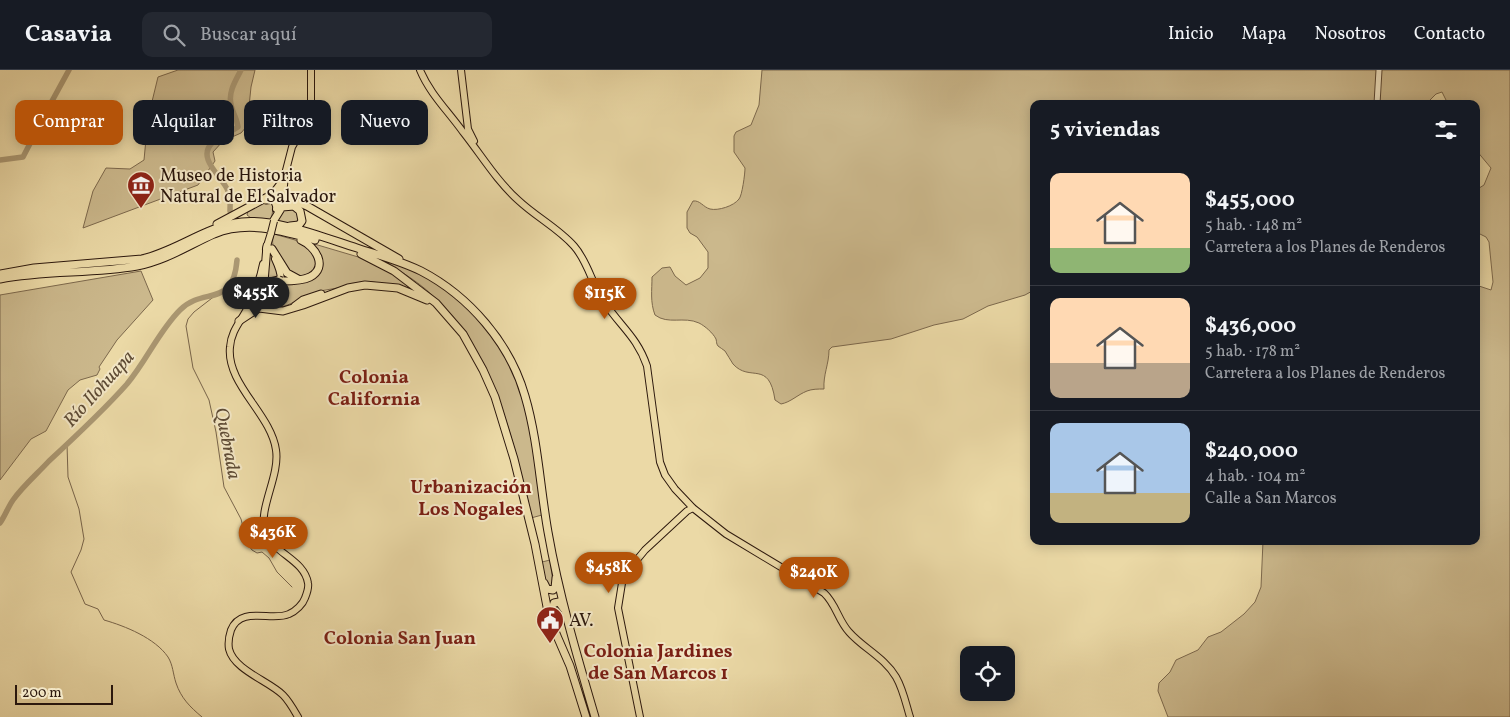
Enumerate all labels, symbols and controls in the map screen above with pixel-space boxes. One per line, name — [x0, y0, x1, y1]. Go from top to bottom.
search box — [142, 12, 492, 57]
text: Casavia — [25, 18, 112, 52]
icon: search — [160, 21, 188, 49]
text: Buscar aquí — [200, 22, 297, 48]
text: Inicio — [1168, 22, 1214, 47]
text: Mapa — [1242, 22, 1287, 47]
text: Nosotros — [1315, 22, 1386, 47]
text: Contacto — [1414, 22, 1485, 47]
chip: Comprar — [15, 100, 123, 145]
chip: Alquilar — [133, 100, 234, 145]
chip: Filtros — [244, 100, 331, 145]
chip: Nuevo — [341, 100, 428, 145]
text: 5 viviendas — [1050, 116, 1160, 145]
icon: filters — [1432, 116, 1460, 144]
place label: Museo de Historia Natural de El Salvador — [160, 164, 337, 210]
museum icon: Museo de Historia Natural de El Salvador — [126, 170, 156, 209]
text: $455,000 — [1205, 186, 1295, 215]
icon: home — [1090, 193, 1150, 253]
text: 5 hab. · 148 m² — [1205, 215, 1302, 237]
text: Carretera a los Planes de Renderos — [1205, 237, 1445, 259]
pin: $455K — [221, 276, 291, 319]
pin: $115K — [570, 278, 640, 320]
text: $455K — [233, 282, 279, 304]
text: $115K — [584, 283, 626, 305]
text: $436,000 — [1205, 312, 1296, 341]
icon: home — [1090, 318, 1150, 378]
text: 5 hab. · 178 m² — [1205, 341, 1300, 363]
water label: Río Ilohuapa — [58, 345, 141, 433]
text: Carretera a los Planes de Renderos — [1205, 363, 1445, 385]
district label: Colonia California — [328, 365, 420, 413]
water label: Quebrada — [207, 405, 247, 482]
text: $240,000 — [1205, 437, 1298, 466]
icon: home — [1090, 443, 1150, 503]
text: 4 hab. · 104 m² — [1205, 466, 1305, 488]
district label: Urbanización Los Nogales — [410, 475, 532, 523]
text: Calle a San Marcos — [1205, 488, 1337, 510]
pin: $436K — [238, 516, 308, 559]
text: $436K — [250, 522, 296, 544]
pin: $458K — [574, 552, 644, 594]
pin: $240K — [779, 556, 849, 599]
text: $458K — [586, 557, 632, 579]
text: $240K — [790, 562, 838, 584]
public building icon: AV. — [535, 605, 565, 644]
place label: AV. — [569, 609, 593, 634]
district label: Colonia San Juan — [324, 626, 476, 652]
district label: Colonia Jardines de San Marcos 1 — [584, 639, 733, 687]
map controls — [960, 646, 1015, 701]
button: locate — [960, 646, 1015, 701]
scale bar — [15, 682, 112, 705]
text: 200 m — [22, 684, 62, 703]

